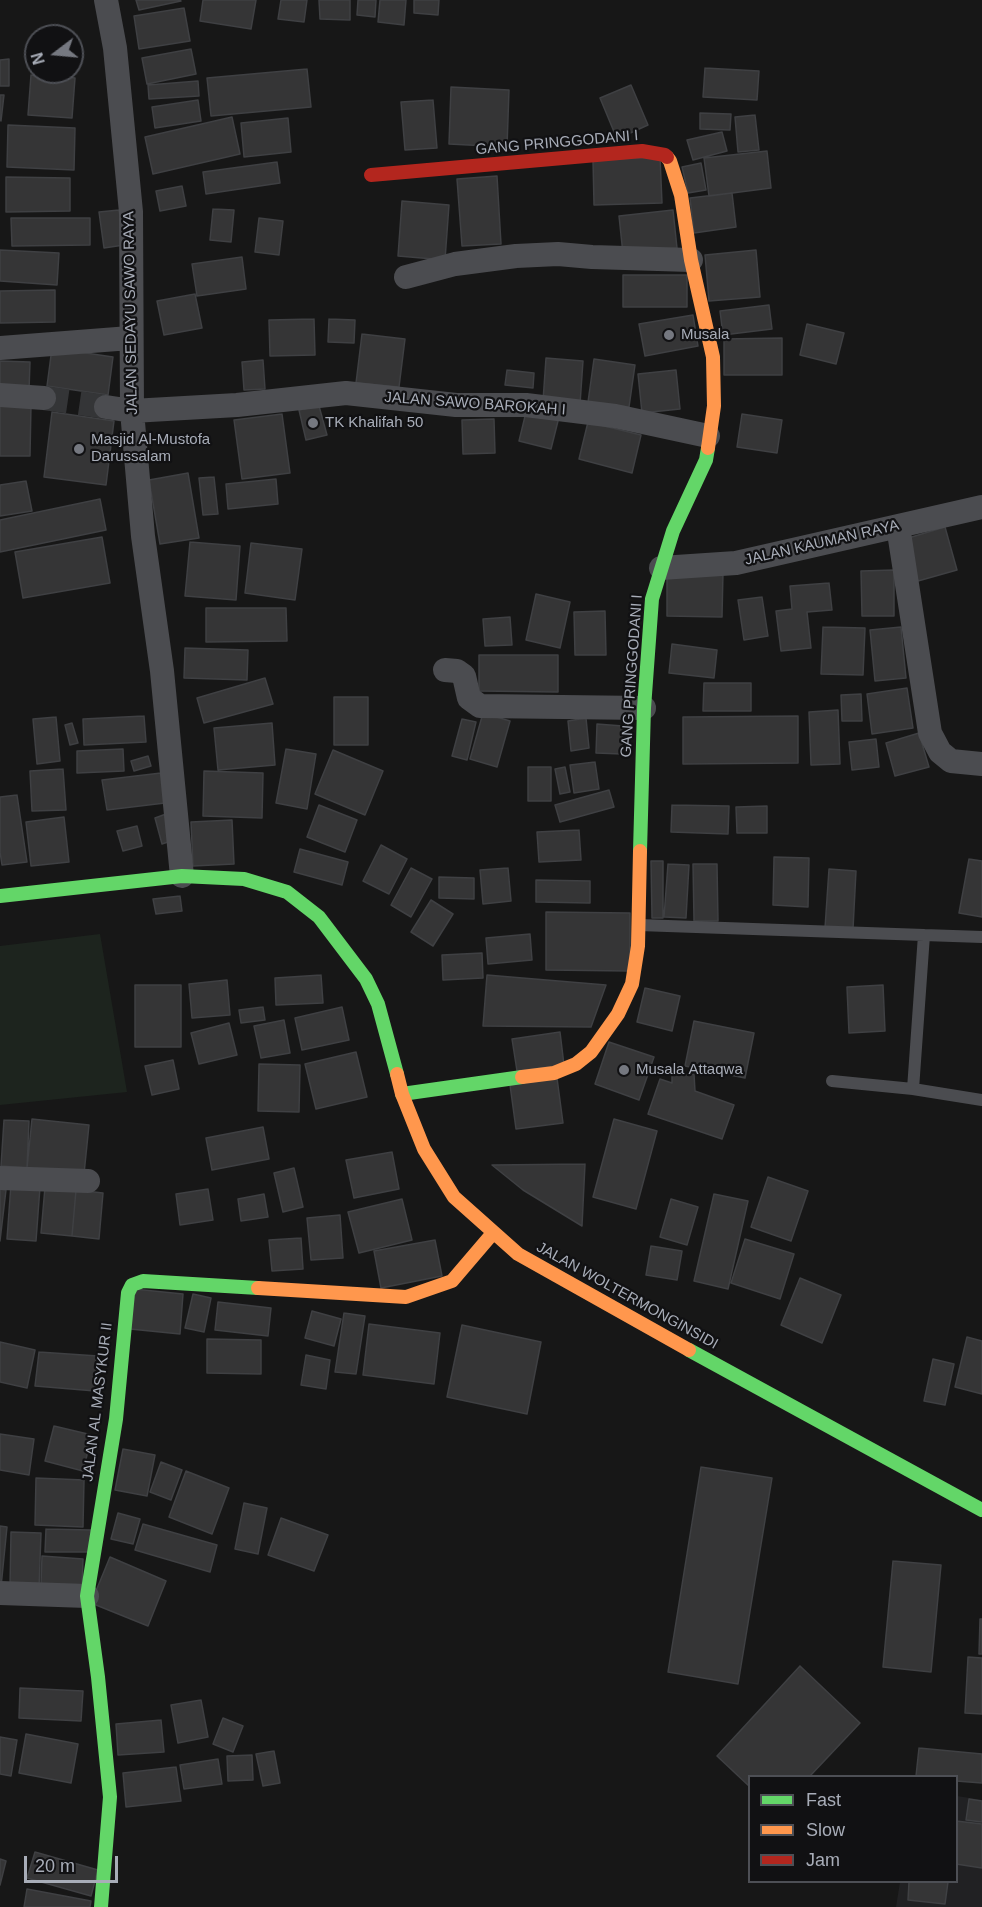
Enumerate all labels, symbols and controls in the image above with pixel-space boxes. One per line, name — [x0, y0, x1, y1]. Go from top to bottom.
north arrow — [24, 24, 84, 84]
text: N — [28, 51, 48, 66]
street label: GANG PRINGGODANI I — [475, 127, 639, 159]
street label: JALAN SEDAYU SAWO RAYA — [120, 211, 142, 415]
place label: Musala — [681, 326, 729, 344]
marker: Musala — [662, 328, 676, 342]
street label: JALAN SAWO BAROKAH I — [384, 389, 566, 419]
place label: TK Khalifah 50 — [325, 414, 423, 432]
marker: TK Khalifah 50 — [306, 416, 320, 430]
place label: Masjid Al-Mustofa Darussalam — [91, 431, 210, 466]
marker: Masjid Al-Mustofa Darussalam — [72, 442, 86, 456]
street label: JALAN KAUMAN RAYA — [743, 516, 901, 570]
street label: GANG PRINGGODANI I — [617, 594, 647, 758]
place label: Musala Attaqwa — [636, 1061, 743, 1079]
marker: Musala Attaqwa — [617, 1063, 631, 1077]
street label: JALAN WOLTERMONGINSIDI — [533, 1238, 721, 1354]
street label: JALAN AL MASYKUR II — [79, 1321, 117, 1483]
legend — [748, 1775, 958, 1883]
text: Fast — [806, 1790, 841, 1810]
text: Slow — [806, 1820, 845, 1840]
scale bar — [27, 1844, 122, 1882]
text: Jam — [806, 1850, 840, 1870]
text: 20 m — [35, 1856, 75, 1876]

